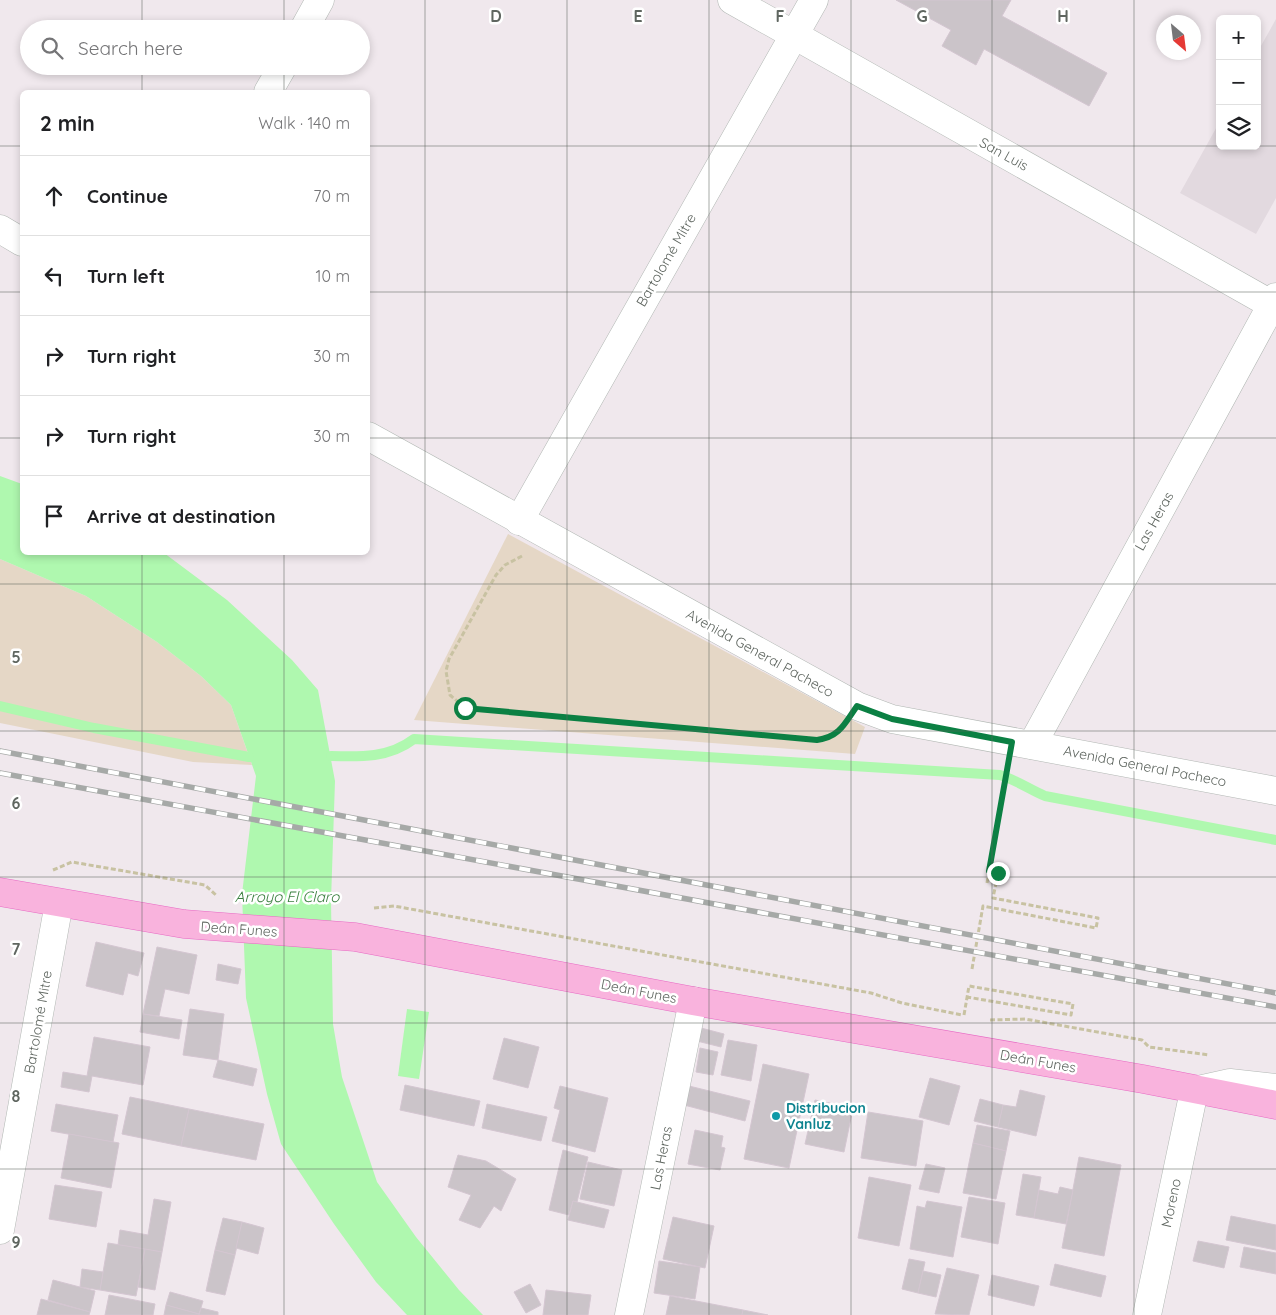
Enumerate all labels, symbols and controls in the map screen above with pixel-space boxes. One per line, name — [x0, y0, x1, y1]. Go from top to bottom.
text: D — [490, 6, 502, 26]
text: E — [633, 6, 643, 26]
text: F — [776, 6, 785, 26]
text: G — [916, 6, 928, 26]
text: H — [1057, 6, 1069, 26]
north arrow — [1156, 15, 1201, 60]
map controls — [1216, 15, 1261, 150]
button: + — [1216, 15, 1261, 60]
search box — [20, 20, 370, 75]
icon: search — [38, 34, 66, 62]
text: Search here — [78, 36, 183, 60]
button: − — [1216, 60, 1261, 105]
button: layers — [1216, 105, 1261, 150]
text: 2 min — [40, 110, 95, 136]
text: Walk · 140 m — [258, 113, 350, 133]
street label: San Luis — [976, 133, 1032, 175]
icon: ahead — [40, 182, 68, 210]
text: Continue — [87, 184, 168, 208]
text: 70 m — [313, 186, 350, 206]
street label: Bartolomé Mitre — [632, 210, 700, 310]
icon: left — [40, 262, 68, 290]
text: Turn left — [87, 264, 165, 288]
text: 10 m — [316, 266, 350, 286]
icon: right — [40, 342, 68, 370]
text: Turn right — [87, 344, 176, 368]
text: 30 m — [313, 346, 350, 366]
icon: right — [40, 422, 68, 450]
text: Turn right — [87, 424, 176, 448]
text: 30 m — [313, 426, 350, 446]
street label: Las Heras — [1130, 488, 1178, 554]
icon: arrive — [40, 502, 68, 530]
text: Arrive at destination — [87, 504, 276, 528]
street label: Avenida General Pacheco — [683, 605, 837, 701]
text: 5 — [11, 647, 21, 667]
route start — [454, 697, 477, 720]
street label: Avenida General Pacheco — [1062, 741, 1228, 791]
text: 6 — [12, 793, 21, 813]
route end — [987, 862, 1010, 885]
water label: Arroyo El Claro — [235, 887, 340, 906]
street label: Deán Funes — [200, 917, 278, 941]
text: 7 — [12, 939, 21, 959]
street label: Bartolomé Mitre — [20, 969, 56, 1075]
street label: Deán Funes — [600, 975, 678, 1007]
street label: Deán Funes — [999, 1045, 1077, 1077]
text: 8 — [12, 1086, 21, 1106]
place label: Distribucion Vanluz — [786, 1099, 866, 1133]
marker: Distribucion Vanluz — [770, 1110, 782, 1122]
street label: Las Heras — [646, 1125, 676, 1191]
street label: Moreno — [1157, 1177, 1185, 1229]
text: 9 — [11, 1232, 21, 1252]

